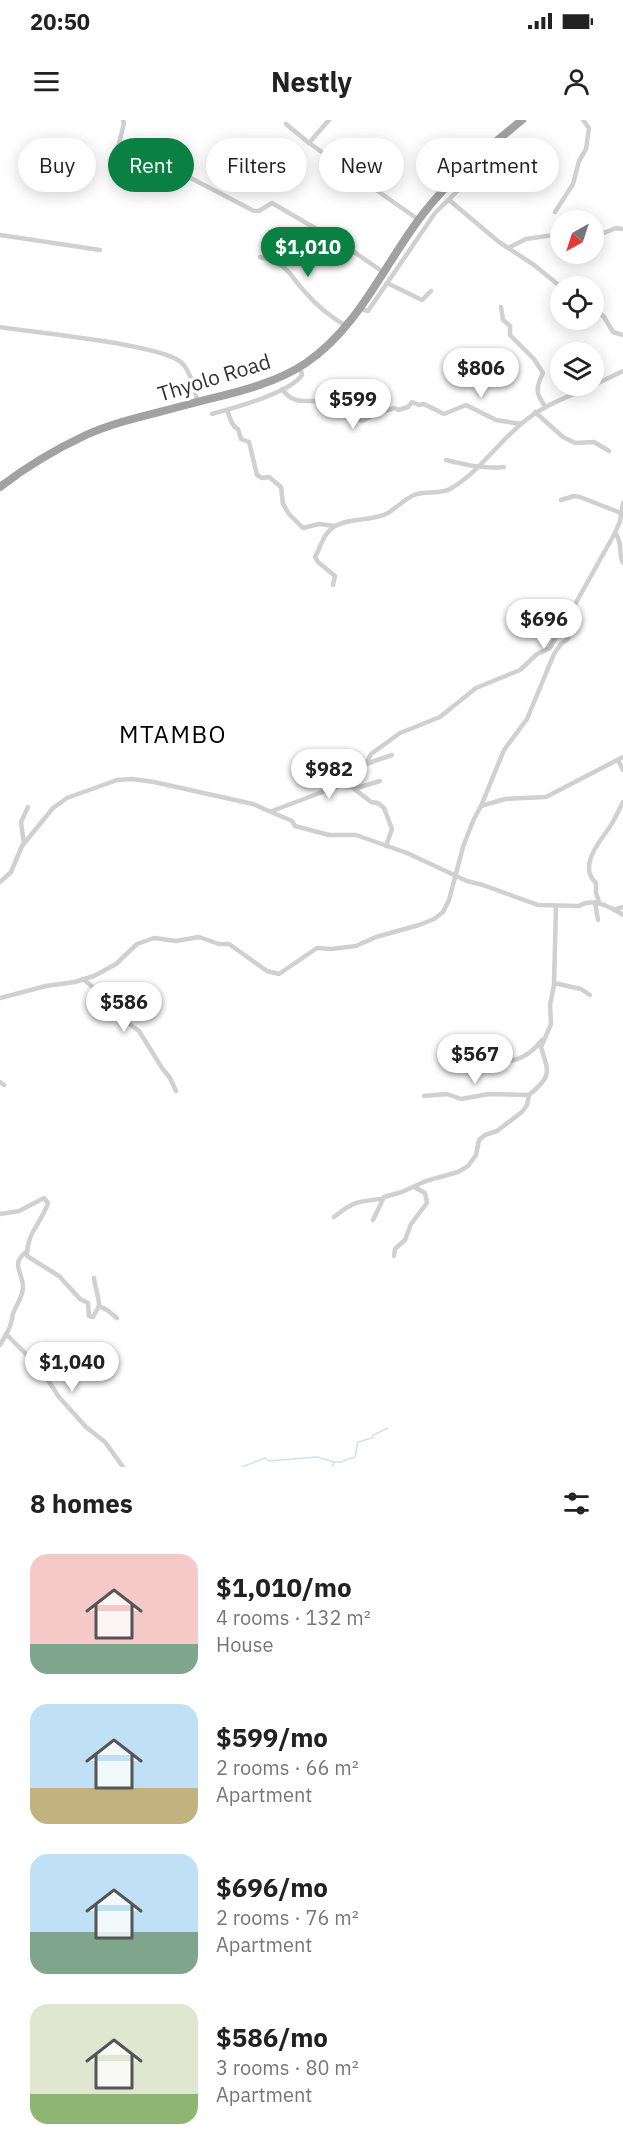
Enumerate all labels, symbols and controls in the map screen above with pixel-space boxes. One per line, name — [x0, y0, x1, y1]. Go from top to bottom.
text: 20:50 — [30, 7, 90, 36]
text: Nestly — [271, 64, 352, 99]
icon: menu — [30, 65, 63, 98]
icon: person — [560, 65, 593, 98]
chip: Buy — [18, 138, 96, 192]
chip: Rent — [108, 138, 194, 192]
chip: Filters — [206, 138, 307, 192]
chip: New — [319, 138, 404, 192]
chip: Apartment — [416, 138, 559, 192]
north arrow — [550, 210, 604, 264]
map controls — [550, 210, 604, 396]
pin: $1,010 — [259, 227, 357, 278]
text: $1,010 — [275, 233, 341, 260]
button: locate — [550, 276, 604, 330]
button: layers — [550, 342, 604, 396]
street label: Thyolo Road — [154, 347, 274, 407]
pin: $806 — [445, 348, 517, 399]
text: $806 — [457, 354, 505, 381]
pin: $599 — [317, 379, 389, 430]
text: $599 — [329, 385, 377, 412]
pin: $696 — [508, 599, 580, 650]
text: $696 — [520, 605, 568, 632]
district label: MTAMBO — [119, 718, 227, 750]
pin: $982 — [293, 749, 365, 800]
text: $982 — [305, 755, 353, 782]
pin: $586 — [88, 982, 160, 1033]
text: $586 — [100, 988, 148, 1015]
pin: $567 — [439, 1034, 511, 1085]
text: $567 — [451, 1040, 499, 1067]
pin: $1,040 — [23, 1342, 121, 1393]
text: $1,040 — [39, 1348, 105, 1375]
text: 8 homes — [30, 1486, 133, 1520]
icon: filters — [560, 1487, 593, 1520]
text: $1,010/mo — [216, 1570, 352, 1604]
icon: home — [78, 1578, 150, 1650]
text: 4 rooms · 132 m² — [216, 1604, 371, 1631]
text: House — [216, 1631, 273, 1658]
text: $599/mo — [216, 1720, 328, 1754]
icon: home — [78, 1728, 150, 1800]
text: 2 rooms · 66 m² — [216, 1754, 359, 1781]
text: Apartment — [216, 1781, 312, 1808]
text: $696/mo — [216, 1870, 328, 1904]
icon: home — [78, 1878, 150, 1950]
text: 2 rooms · 76 m² — [216, 1904, 359, 1931]
text: Apartment — [216, 1931, 312, 1958]
text: $586/mo — [216, 2020, 328, 2054]
icon: home — [78, 2028, 150, 2100]
text: 3 rooms · 80 m² — [216, 2054, 359, 2081]
text: Apartment — [216, 2081, 312, 2108]

